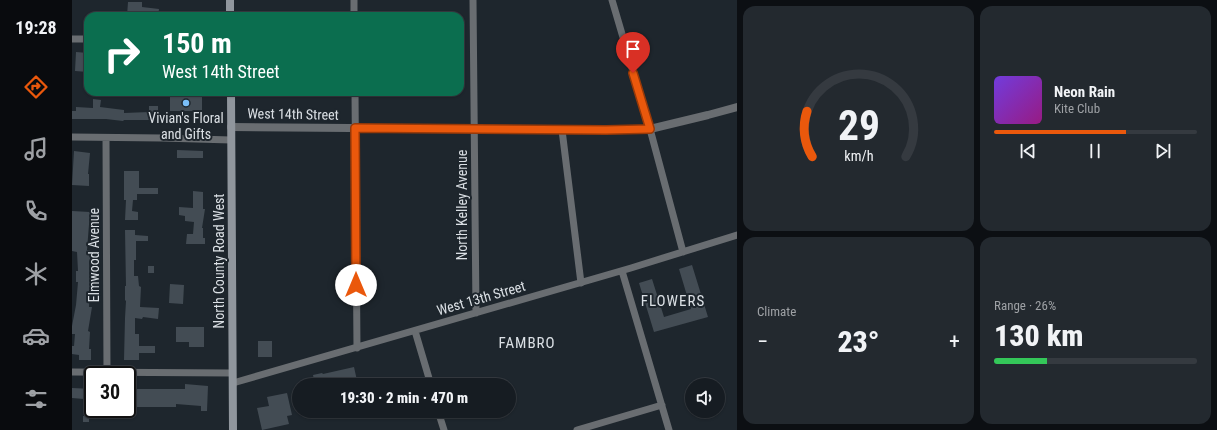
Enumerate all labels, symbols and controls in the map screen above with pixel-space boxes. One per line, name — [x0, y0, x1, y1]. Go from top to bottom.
text: 19:28 — [15, 17, 57, 38]
text: 150 m — [162, 27, 232, 60]
icon: right — [96, 28, 148, 80]
pin — [616, 32, 650, 73]
icon: arrive — [622, 38, 644, 60]
text: West 14th Street — [162, 61, 280, 82]
icon: directions — [22, 73, 50, 101]
text: Neon Rain — [1054, 83, 1115, 101]
marker: Vivian's Floral and Gifts — [181, 98, 191, 108]
text: 29 — [837, 100, 880, 149]
text: Kite Club — [1054, 101, 1100, 116]
street label: West 14th Street — [247, 105, 339, 123]
place label: Vivian's Floral and Gifts — [148, 110, 224, 142]
icon: music — [22, 135, 50, 163]
icon: previous — [1017, 140, 1039, 162]
icon: pause — [1084, 140, 1106, 162]
icon: next — [1152, 140, 1174, 162]
text: km/h — [844, 147, 873, 163]
street label: North Kelley Avenue — [454, 149, 470, 260]
street label: North County Road West — [211, 194, 227, 329]
icon: phone — [22, 197, 50, 225]
street label: Elmwood Avenue — [86, 207, 102, 302]
icon: climate — [22, 260, 50, 288]
position arrow — [335, 264, 377, 306]
street label: West 13th Street — [435, 278, 527, 318]
district label: FLOWERS — [641, 292, 705, 310]
text: Range · 26% — [994, 298, 1056, 313]
text: Climate — [757, 304, 796, 319]
text: 130 km — [994, 318, 1083, 353]
icon: car — [22, 322, 50, 350]
text: 23° — [837, 324, 880, 359]
text: − — [757, 329, 768, 354]
text: + — [949, 329, 960, 354]
district label: FAMBRO — [498, 334, 556, 352]
speed limit sign: 30 — [84, 366, 136, 418]
map controls — [685, 378, 725, 418]
button: sound — [685, 378, 725, 418]
icon: filters — [22, 385, 50, 413]
text: 19:30 · 2 min · 470 m — [340, 389, 468, 407]

